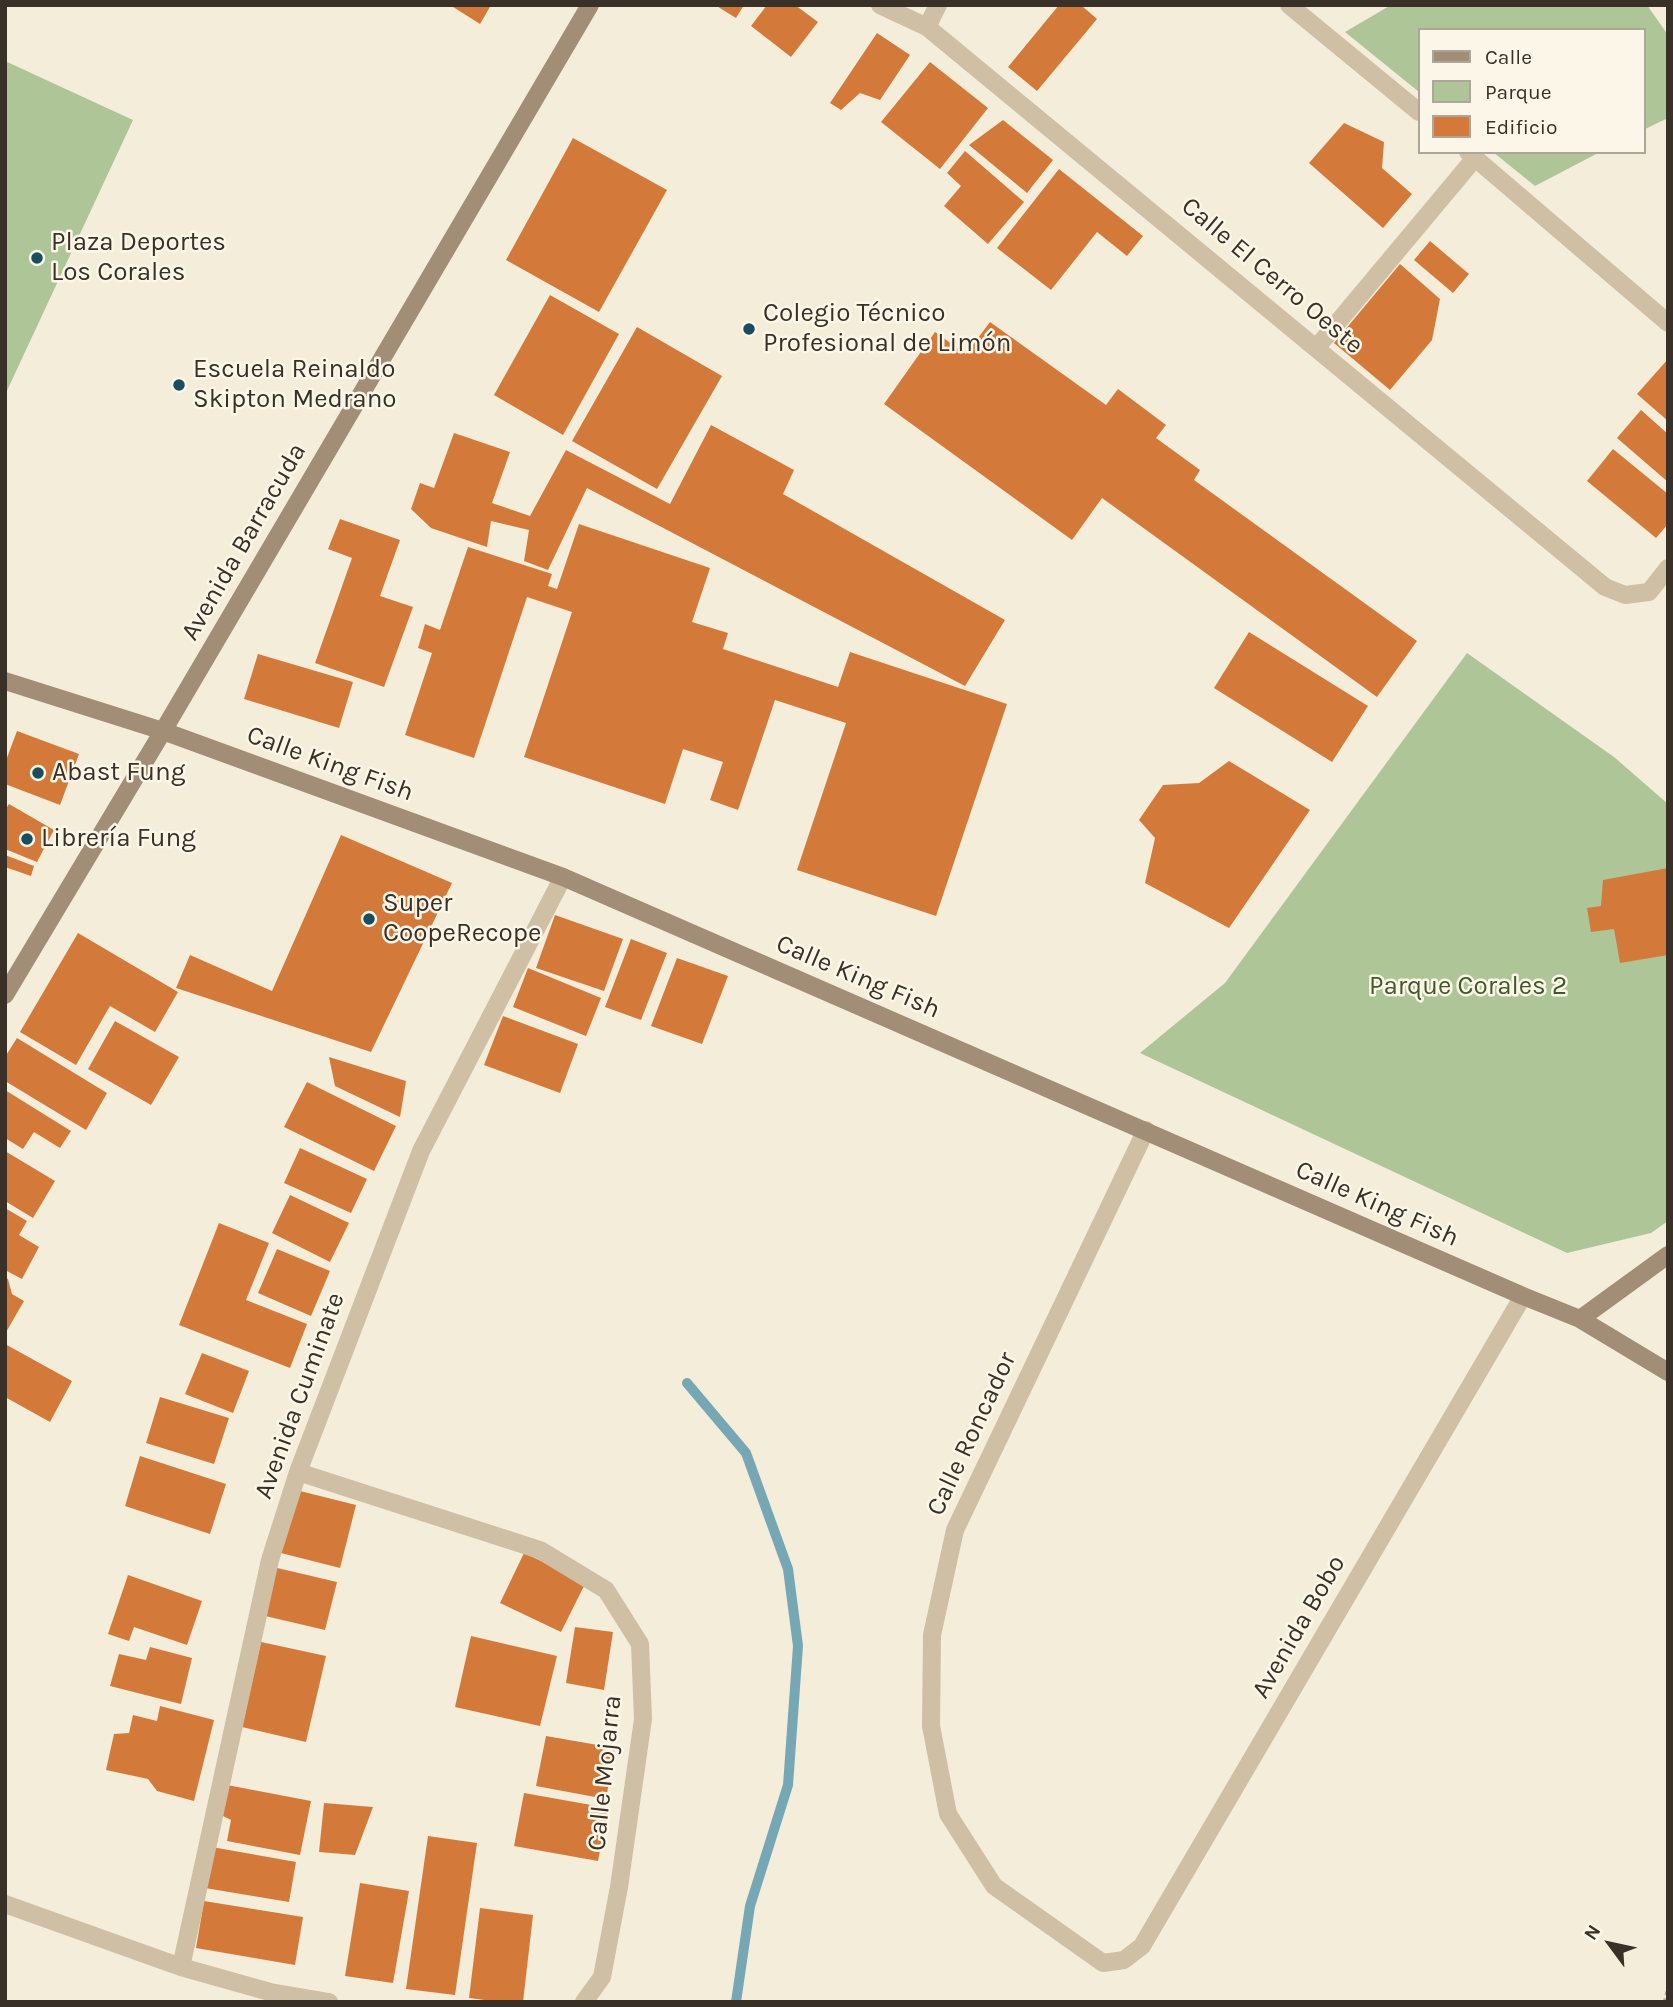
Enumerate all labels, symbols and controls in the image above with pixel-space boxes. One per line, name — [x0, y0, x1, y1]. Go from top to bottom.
legend — [1418, 28, 1645, 154]
text: Calle — [1485, 45, 1532, 69]
text: Parque — [1485, 80, 1552, 104]
text: Edificio — [1485, 115, 1558, 139]
street label: Calle El Cerro Oeste — [1175, 191, 1369, 361]
place label: Plaza Deportes Los Corales — [51, 227, 226, 288]
marker: Plaza Deportes Los Corales — [29, 250, 45, 266]
place label: Colegio Técnico Profesional de Limón — [763, 298, 1011, 360]
marker: Colegio Técnico Profesional de Limón — [741, 321, 757, 337]
place label: Escuela Reinaldo Skipton Medrano — [193, 354, 397, 416]
marker: Escuela Reinaldo Skipton Medrano — [171, 377, 187, 393]
street label: Avenida Barracuda — [175, 438, 313, 646]
street label: Calle King Fish — [242, 719, 418, 809]
place label: Abast Fung — [52, 757, 185, 789]
marker: Abast Fung — [30, 765, 46, 781]
place label: Librería Fung — [41, 823, 196, 855]
marker: Librería Fung — [19, 831, 35, 847]
place label: Super CoopeRecope — [383, 888, 541, 950]
marker: Super CoopeRecope — [361, 911, 377, 927]
street label: Calle King Fish — [771, 928, 945, 1026]
park label: Parque Corales 2 — [1369, 971, 1567, 1003]
street label: Calle King Fish — [1291, 1154, 1463, 1254]
street label: Avenida Cuminate — [248, 1289, 352, 1503]
street label: Calle Roncador — [920, 1347, 1024, 1521]
street label: Avenida Bobo — [1245, 1550, 1353, 1704]
street label: Calle Mojarra — [581, 1694, 629, 1852]
north arrow — [1575, 1909, 1645, 1979]
text: N — [1579, 1921, 1605, 1944]

